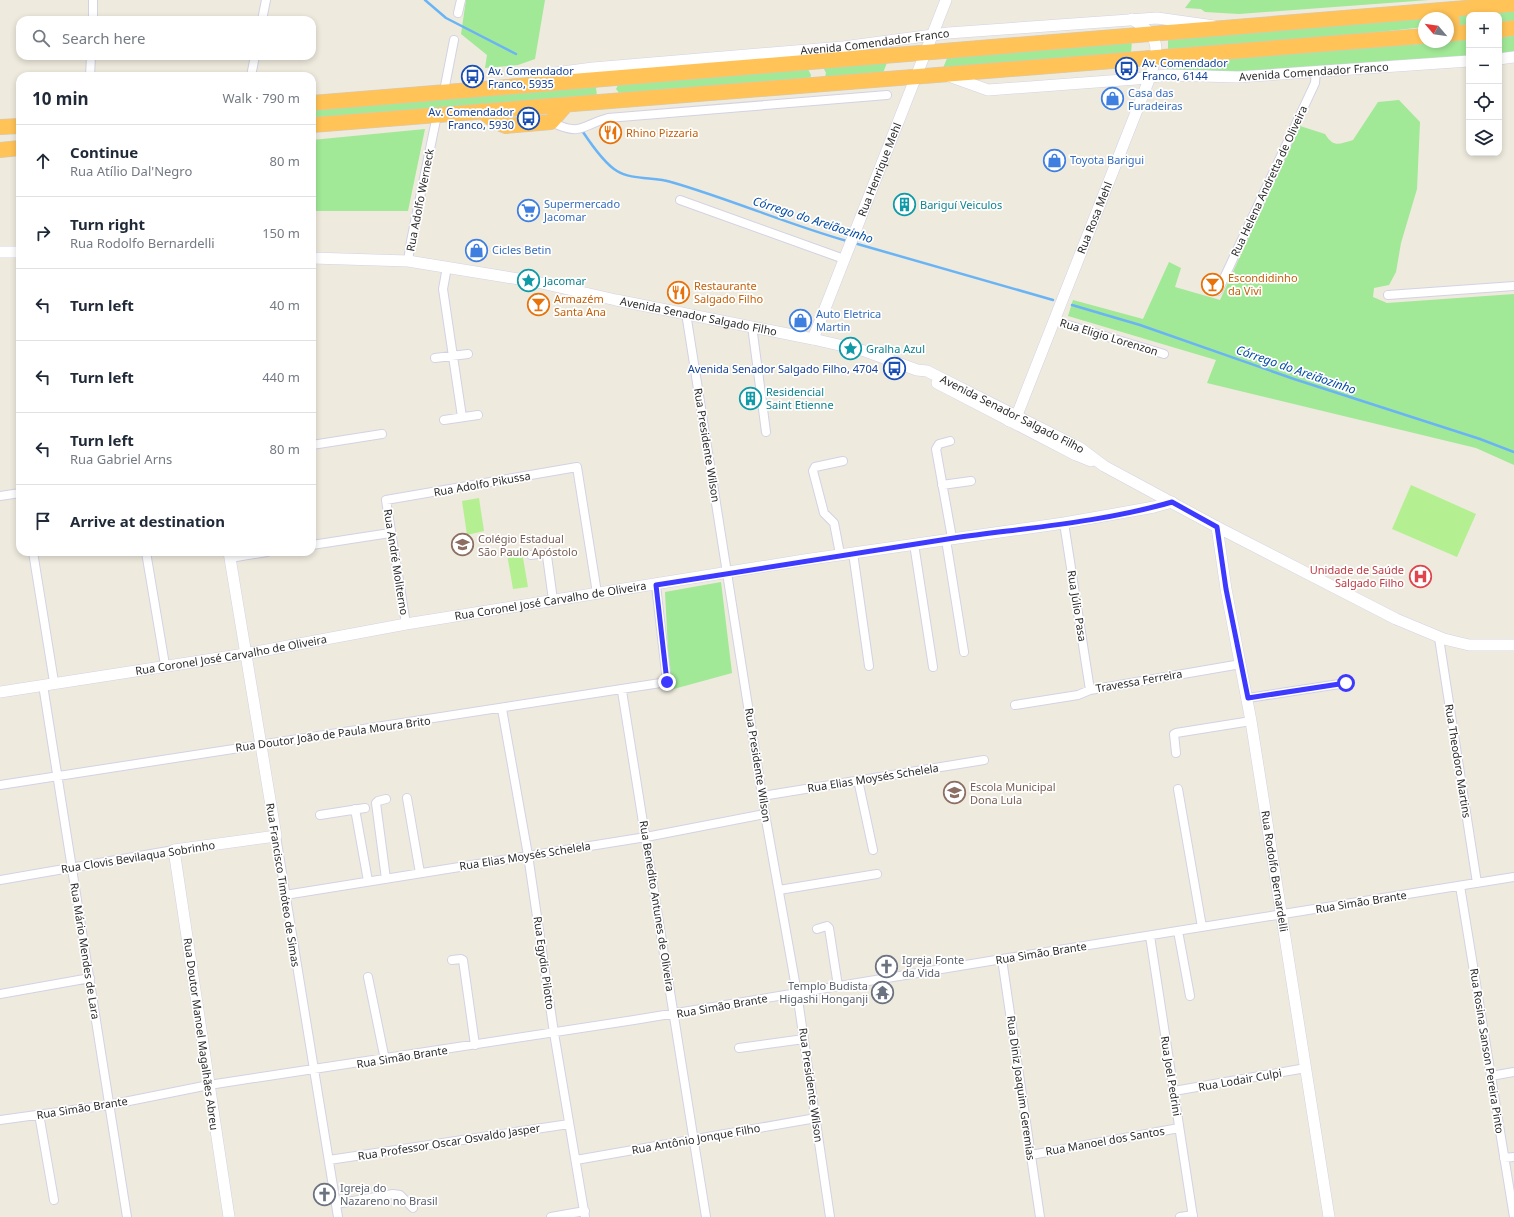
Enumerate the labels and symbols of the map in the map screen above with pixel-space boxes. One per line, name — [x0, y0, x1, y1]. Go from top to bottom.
north arrow — [1418, 12, 1454, 48]
street label: Avenida Comendador Franco — [800, 25, 951, 58]
place label: Av. Comendador Franco, 6144 — [1142, 55, 1228, 83]
bus stop icon: Av. Comendador Franco, 6144 — [1113, 56, 1139, 82]
street label: Avenida Comendador Franco — [1238, 59, 1389, 84]
place label: Av. Comendador Franco, 5935 — [488, 63, 574, 91]
bus stop icon: Av. Comendador Franco, 5935 — [460, 64, 486, 90]
place label: Casa das Furadeiras — [1128, 85, 1183, 113]
shop icon: Casa das Furadeiras — [1099, 86, 1125, 112]
street label: Rua Helena Andretta de Oliveira — [1227, 103, 1310, 259]
place label: Av. Comendador Franco, 5930 — [428, 104, 514, 132]
bus stop icon: Av. Comendador Franco, 5930 — [516, 105, 542, 131]
restaurant icon: Rhino Pizzaria — [598, 120, 624, 146]
street label: Rua Henrique Mehl — [854, 120, 904, 219]
place label: Rhino Pizzaria — [626, 125, 698, 140]
street label: Rua Adolfo Werneck — [402, 147, 437, 252]
shop icon: Toyota Barigui — [1041, 147, 1067, 173]
place label: Toyota Barigui — [1070, 152, 1144, 167]
street label: Rua Rosa Mehl — [1073, 179, 1115, 256]
water label: Córrego do Areiãozinho — [751, 192, 876, 247]
building icon: Bariguí Veiculos — [891, 192, 917, 218]
place label: Supermercado Jacomar — [543, 196, 620, 224]
supermarket icon: Supermercado Jacomar — [516, 197, 542, 223]
place label: Bariguí Veiculos — [920, 197, 1002, 212]
shop icon: Cicles Betin — [464, 237, 490, 263]
place label: Cicles Betin — [492, 242, 551, 257]
place icon: Jacomar — [515, 268, 541, 294]
place label: Escondidinho da Vivi — [1228, 270, 1298, 298]
bar icon: Escondidinho da Vivi — [1200, 271, 1226, 297]
place label: Jacomar — [543, 273, 587, 288]
place label: Restaurante Salgado Filho — [694, 278, 763, 306]
restaurant icon: Restaurante Salgado Filho — [666, 279, 692, 305]
place label: Armazém Santa Ana — [554, 291, 606, 319]
bar icon: Armazém Santa Ana — [526, 292, 552, 318]
street label: Avenida Senador Salgado Filho — [619, 293, 779, 339]
place label: Auto Eletrica Martin — [816, 306, 881, 334]
shop icon: Auto Eletrica Martin — [788, 307, 814, 333]
street label: Rua Eligio Lorenzon — [1058, 314, 1160, 359]
place icon: Gralha Azul — [837, 336, 863, 362]
place label: Gralha Azul — [866, 341, 925, 356]
water label: Córrego do Areiãozinho — [1234, 341, 1359, 398]
bus stop icon: Avenida Senador Salgado Filho, 4704 — [881, 356, 907, 382]
place label: Avenida Senador Salgado Filho, 4704 — [688, 361, 879, 376]
street label: Avenida Senador Salgado Filho — [938, 371, 1088, 456]
place label: Residencial Saint Etienne — [766, 384, 834, 412]
building icon: Residencial Saint Etienne — [737, 385, 763, 411]
street label: Rua Presidente Wilson — [691, 387, 724, 503]
street label: Rua Adolfo Pikussa — [432, 468, 532, 499]
street label: Rua André Moliterno — [381, 508, 412, 616]
place label: Colégio Estadual São Paulo Apóstolo — [478, 531, 578, 559]
school or university icon: Colégio Estadual São Paulo Apóstolo — [449, 532, 475, 558]
place label: Unidade de Saúde Salgado Filho — [1310, 562, 1404, 590]
hospital icon: Unidade de Saúde Salgado Filho — [1407, 563, 1433, 589]
street label: Rua Júlio Pasa — [1064, 569, 1091, 643]
street label: Rua Coronel José Carvalho de Oliveira — [453, 577, 647, 623]
street label: Rua Coronel José Carvalho de Oliveira — [134, 631, 328, 678]
street label: Travessa Ferreira — [1094, 666, 1183, 696]
route end — [658, 673, 676, 691]
route start — [1337, 674, 1355, 692]
street label: Rua Theodoro Martins — [1442, 703, 1475, 819]
street label: Rua Presidente Wilson — [742, 707, 775, 823]
street label: Rua Doutor João de Paula Moura Brito — [234, 712, 432, 755]
street label: Rua Elias Moysés Schelela — [806, 760, 940, 795]
place label: Escola Municipal Dona Lula — [970, 779, 1056, 807]
school or university icon: Escola Municipal Dona Lula — [942, 780, 968, 806]
street label: Rua Francisco Timóteo de Simas — [263, 802, 304, 968]
street label: Rua Rodolfo Bernardelli — [1258, 809, 1292, 933]
street label: Rua Benedito Antunes de Oliveira — [637, 819, 678, 993]
street label: Rua Clovis Bevilaqua Sobrinho — [60, 837, 216, 876]
street label: Rua Elias Moysés Schelela — [458, 838, 592, 873]
street label: Rua Mário Mendes de Lara — [67, 882, 104, 1020]
street label: Rua Simão Brante — [1314, 887, 1408, 916]
street label: Rua Egydio Pilotto — [531, 915, 559, 1011]
street label: Rua Doutor Manoel Magalhães Abreu — [181, 937, 222, 1131]
street label: Rua Simão Brante — [994, 938, 1088, 967]
place label: Igreja Fonte da Vida — [902, 952, 964, 980]
church icon: Igreja Fonte da Vida — [873, 953, 899, 979]
street label: Rua Rosina Sanson Pereira Pinto — [1467, 967, 1508, 1135]
place label: Templo Budista Higashi Honganji — [779, 978, 868, 1006]
temple icon: Templo Budista Higashi Honganji — [870, 979, 896, 1005]
street label: Rua Simão Brante — [675, 990, 769, 1021]
street label: Rua Diniz Joaquim Geremias — [1004, 1015, 1039, 1161]
street label: Rua Presidente Wilson — [796, 1027, 827, 1143]
street label: Rua Joel Pedrini — [1158, 1035, 1185, 1117]
street label: Rua Simão Brante — [355, 1042, 449, 1071]
street label: Rua Lodair Culpi — [1197, 1065, 1283, 1094]
street label: Rua Simão Brante — [35, 1093, 129, 1122]
street label: Rua Professor Oscar Osvaldo Jasper — [357, 1120, 542, 1163]
street label: Rua Antônio Jonque Filho — [630, 1120, 762, 1157]
street label: Rua Manoel dos Santos — [1044, 1123, 1166, 1158]
place label: Igreja do Nazareno no Brasil — [340, 1180, 438, 1208]
church icon: Igreja do Nazareno no Brasil — [311, 1181, 337, 1207]

